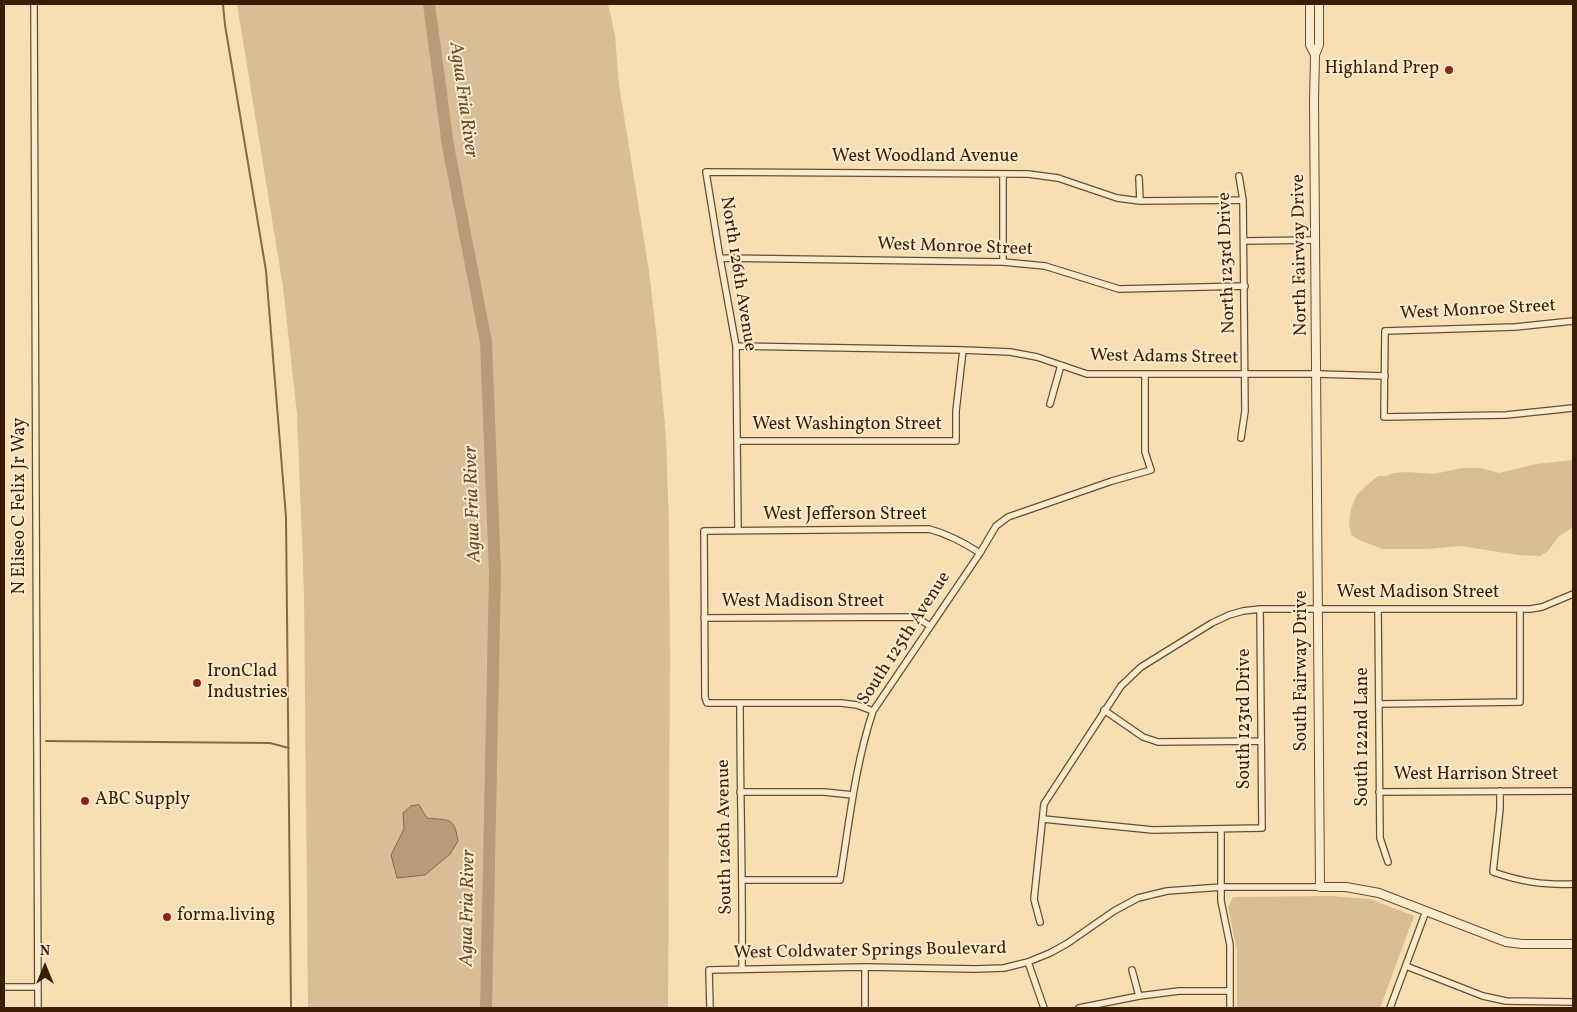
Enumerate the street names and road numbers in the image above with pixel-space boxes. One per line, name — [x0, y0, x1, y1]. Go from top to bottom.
street label: West Woodland Avenue — [832, 147, 1018, 169]
street label: North Fairway Drive — [1289, 174, 1313, 336]
street label: North 123rd Drive — [1215, 192, 1241, 334]
street label: North 126th Avenue — [714, 195, 760, 353]
street label: West Monroe Street — [877, 234, 1033, 262]
street label: West Monroe Street — [1400, 296, 1556, 326]
street label: West Adams Street — [1090, 346, 1238, 370]
street label: West Washington Street — [752, 415, 942, 437]
street label: N Eliseo C Felix Jr Way — [10, 418, 32, 594]
street label: West Jefferson Street — [763, 505, 927, 527]
street label: South 125th Avenue — [854, 568, 956, 710]
street label: West Madison Street — [1337, 583, 1499, 605]
street label: South Fairway Drive — [1292, 590, 1314, 752]
street label: West Madison Street — [722, 592, 884, 614]
street label: South 123rd Drive — [1235, 649, 1257, 789]
street label: South 122nd Lane — [1353, 667, 1375, 807]
street label: South 126th Avenue — [714, 759, 738, 915]
street label: West Harrison Street — [1394, 765, 1558, 787]
street label: West Coldwater Springs Boulevard — [733, 939, 1007, 965]

